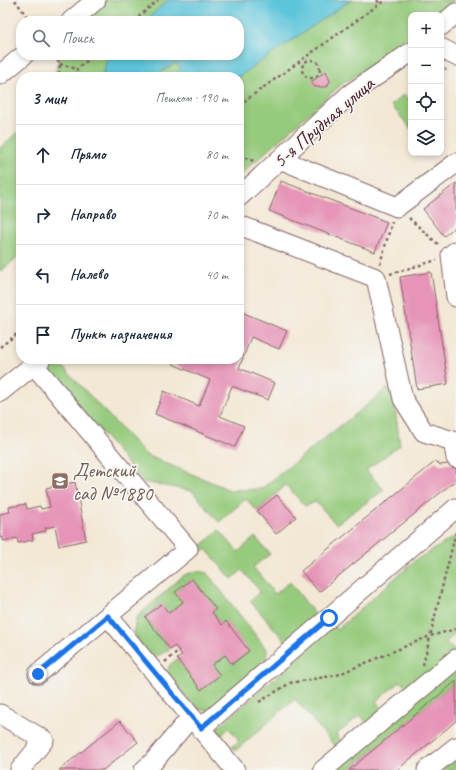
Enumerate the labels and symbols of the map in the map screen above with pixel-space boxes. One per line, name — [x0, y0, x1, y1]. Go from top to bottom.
street label: 5-я Прудная улица — [267, 71, 380, 173]
place label: Детский сад №1880 — [73, 458, 155, 506]
school or university icon: Детский сад №1880 — [50, 471, 70, 491]
route start — [320, 609, 338, 627]
route end — [29, 665, 47, 683]

